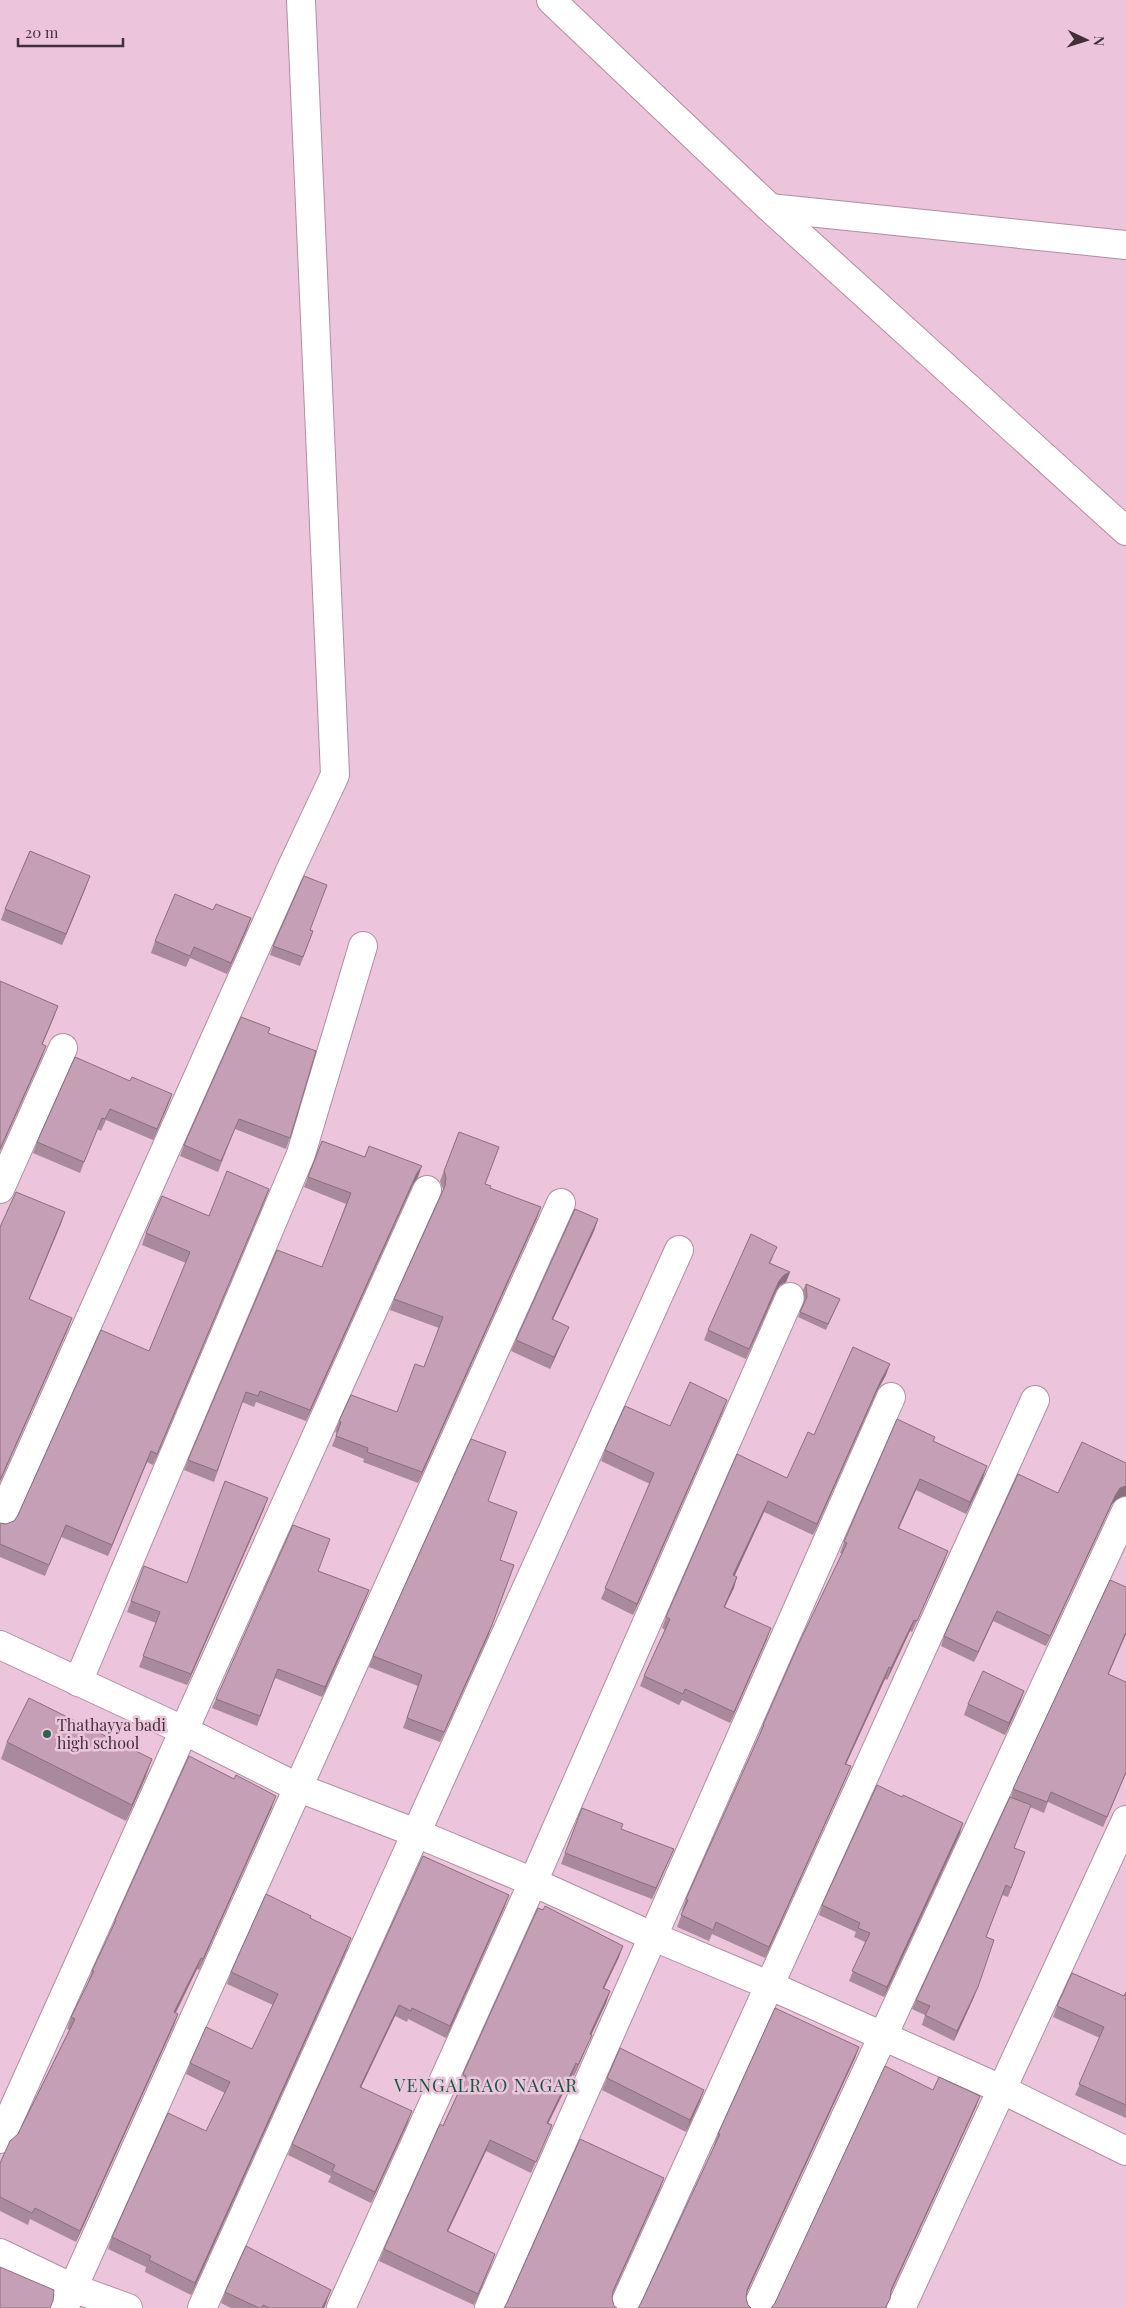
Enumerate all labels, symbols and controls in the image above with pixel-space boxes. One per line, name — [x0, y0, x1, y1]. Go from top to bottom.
scale bar — [18, 15, 122, 47]
north arrow — [1061, 15, 1111, 65]
text: 20 m — [25, 22, 59, 42]
text: N — [1090, 35, 1109, 47]
place label: Thathayya badi high school — [57, 1714, 166, 1753]
marker: Thathayya badi high school — [41, 1728, 53, 1740]
district label: VENGALRAO NAGAR — [393, 2073, 578, 2097]

